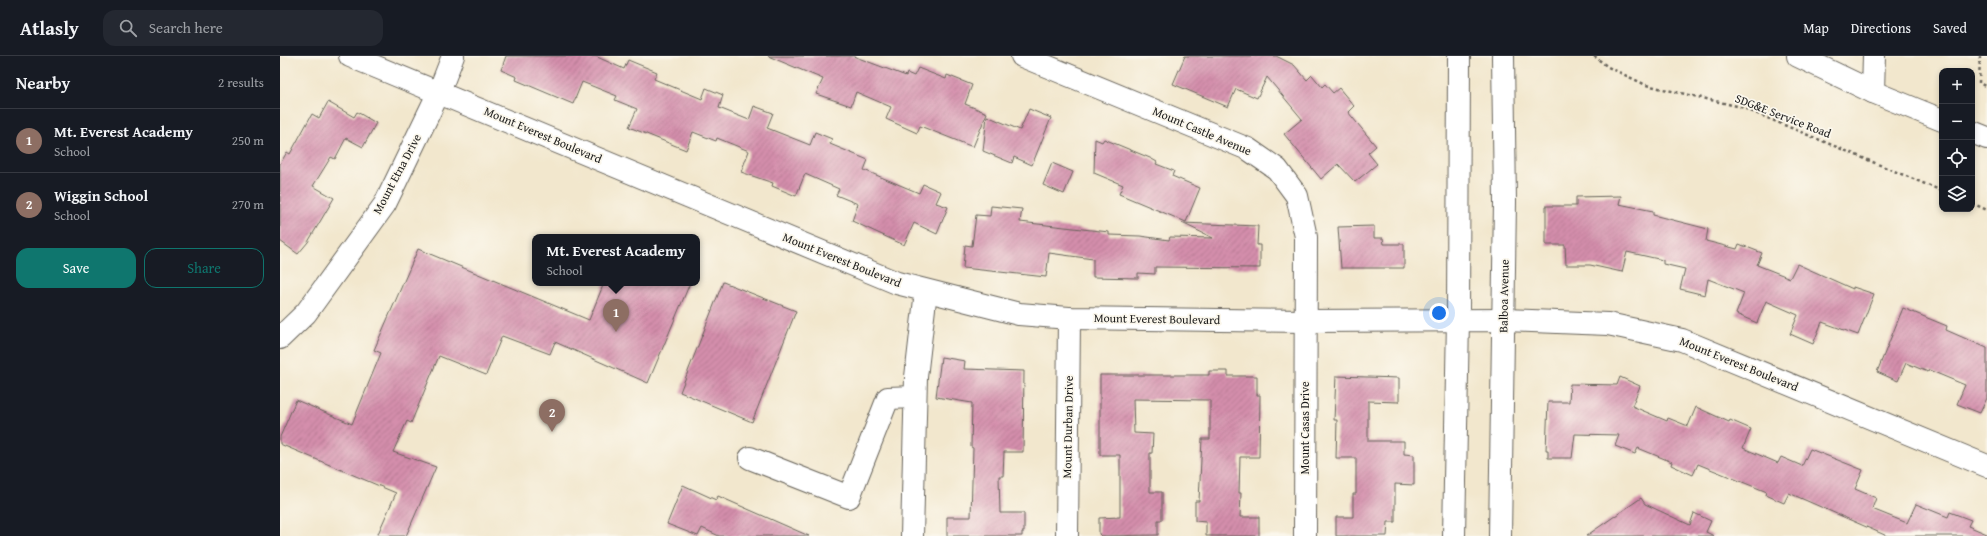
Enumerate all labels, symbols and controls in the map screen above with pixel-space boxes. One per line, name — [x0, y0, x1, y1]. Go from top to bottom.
search box — [103, 10, 383, 46]
text: Atlasly — [20, 14, 79, 42]
icon: search — [117, 17, 139, 39]
text: Search here — [149, 17, 223, 38]
text: Map — [1803, 18, 1829, 38]
text: Directions — [1851, 18, 1911, 38]
text: Saved — [1933, 18, 1967, 38]
map controls — [1939, 68, 1975, 212]
button: + — [1939, 68, 1975, 104]
text: Nearby — [16, 70, 70, 95]
text: 2 results — [218, 73, 264, 92]
street label: SDG&E Service Road — [1733, 89, 1834, 142]
street label: Mount Everest Boulevard — [482, 102, 605, 167]
street label: Mount Castle Avenue — [1150, 102, 1255, 159]
button: − — [1939, 104, 1975, 140]
text: Mt. Everest Academy — [54, 121, 193, 142]
street label: Mount Etna Drive — [368, 130, 425, 217]
text: 1 — [26, 131, 32, 150]
text: 250 m — [232, 131, 264, 150]
button: locate — [1939, 140, 1975, 176]
text: School — [54, 142, 90, 161]
button: layers — [1939, 176, 1975, 212]
text: Wiggin School — [54, 185, 148, 206]
text: 2 — [26, 195, 32, 214]
text: 270 m — [232, 195, 264, 214]
text: School — [54, 206, 90, 225]
street label: Mount Everest Boulevard — [780, 228, 905, 291]
popup — [532, 234, 700, 286]
text: Mt. Everest Academy — [546, 240, 686, 261]
button: Save — [16, 248, 136, 288]
button: Share — [144, 248, 264, 288]
street label: Balboa Avenue — [1494, 259, 1513, 333]
text: School — [546, 261, 583, 280]
pin: 1 — [603, 299, 629, 332]
your location — [1429, 303, 1449, 323]
street label: Mount Everest Boulevard — [1094, 309, 1221, 328]
street label: Mount Everest Boulevard — [1677, 332, 1802, 395]
street label: Mount Durban Drive — [1058, 375, 1077, 479]
street label: Mount Casas Drive — [1296, 381, 1313, 475]
pin: 2 — [539, 399, 565, 432]

